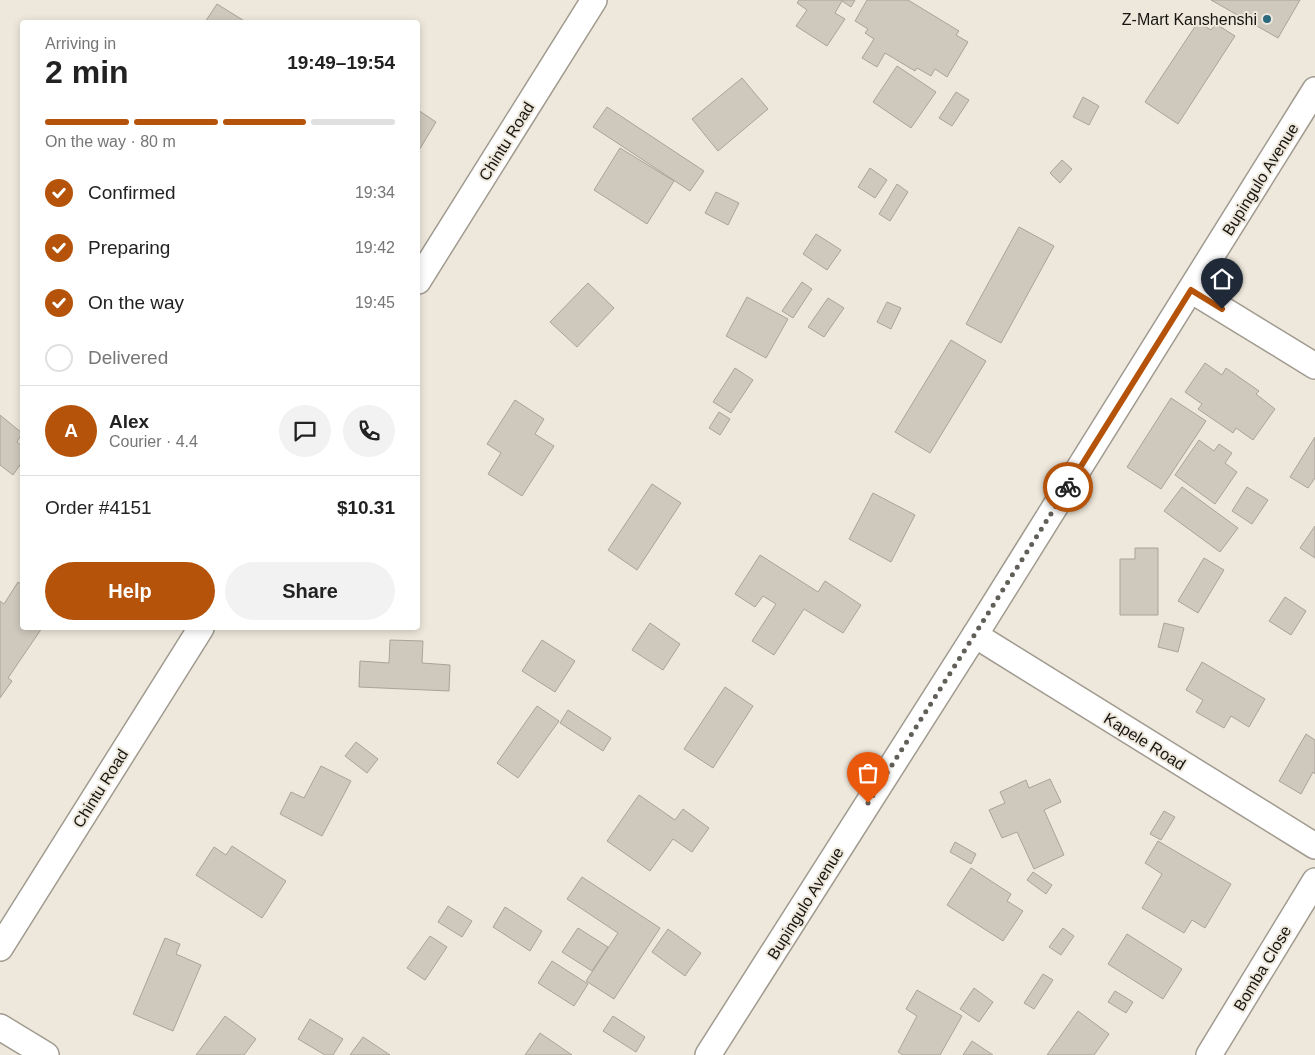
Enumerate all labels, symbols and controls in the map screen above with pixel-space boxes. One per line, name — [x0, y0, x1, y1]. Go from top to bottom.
place label: Z-Mart Kanshenshi — [1122, 11, 1257, 28]
marker: Z-Mart Kanshenshi — [1261, 13, 1273, 25]
text: Arriving in — [45, 35, 116, 52]
text: 19:49–19:54 — [287, 52, 395, 73]
text: 2 min — [45, 54, 129, 90]
street label: Chintu Road — [476, 99, 537, 183]
street label: Bupingulo Avenue — [1219, 120, 1302, 238]
text: On the way · 80 m — [45, 133, 176, 150]
icon: check — [45, 179, 73, 207]
text: Confirmed — [88, 182, 176, 203]
text: 19:34 — [355, 184, 395, 201]
icon: check — [45, 234, 73, 262]
text: Preparing — [88, 237, 170, 258]
text: 19:42 — [355, 239, 395, 256]
pin — [1201, 258, 1243, 309]
icon: home — [1208, 265, 1236, 293]
icon: check — [45, 289, 73, 317]
text: On the way — [88, 292, 184, 313]
text: 19:45 — [355, 294, 395, 311]
text: Delivered — [88, 347, 168, 368]
button: chat — [279, 405, 331, 457]
button: phone — [343, 405, 395, 457]
text: Alex — [109, 411, 149, 432]
text: A — [64, 420, 78, 441]
text: Courier · 4.4 — [109, 433, 198, 450]
courier — [1043, 462, 1093, 512]
icon: bike — [1054, 473, 1082, 501]
text: Order #4151 — [45, 497, 152, 518]
text: $10.31 — [337, 497, 395, 518]
button: Help — [45, 562, 215, 620]
button: Share — [225, 562, 395, 620]
street label: Kapele Road — [1101, 710, 1188, 773]
street label: Chintu Road — [70, 746, 131, 830]
pin — [847, 752, 889, 803]
icon: bag — [854, 759, 882, 787]
street label: Bupingulo Avenue — [764, 844, 847, 962]
street label: Bomba Close — [1230, 923, 1295, 1014]

